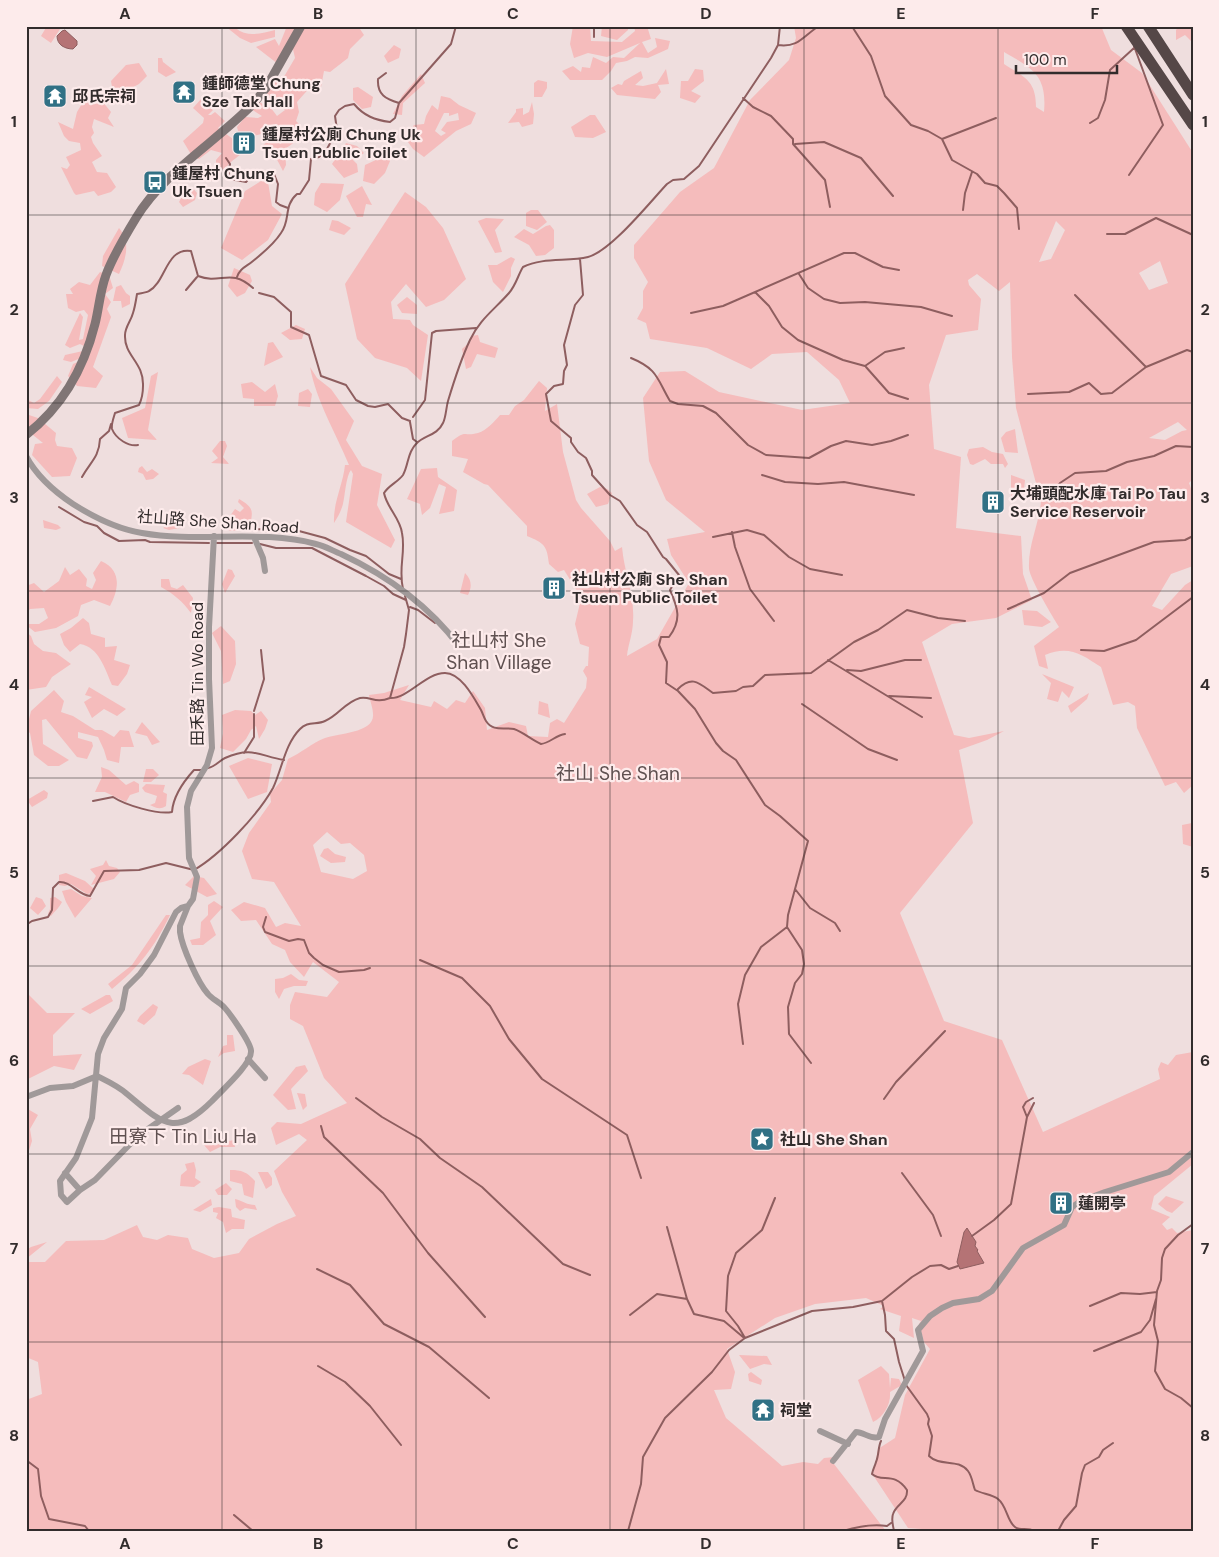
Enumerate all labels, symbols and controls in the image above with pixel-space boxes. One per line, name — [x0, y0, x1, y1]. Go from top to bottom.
text: A — [119, 3, 131, 24]
text: B — [313, 3, 323, 24]
text: C — [507, 3, 519, 24]
text: D — [700, 3, 712, 24]
text: E — [896, 3, 906, 24]
text: F — [1091, 3, 1100, 24]
scale bar — [1016, 42, 1118, 74]
text: 100 m — [1024, 50, 1067, 70]
place label: 鍾師德堂 Chung Sze Tak Hall — [202, 73, 321, 112]
temple icon: 鍾師德堂 Chung Sze Tak Hall — [171, 79, 197, 105]
temple icon: 邱氏宗祠 — [42, 83, 68, 109]
place label: 邱氏宗祠 — [72, 86, 136, 107]
text: 1 — [11, 111, 17, 132]
text: 1 — [1202, 111, 1208, 132]
place label: 鍾屋村公廁 Chung Uk Tsuen Public Toilet — [262, 124, 421, 163]
building icon: 鍾屋村公廁 Chung Uk Tsuen Public Toilet — [231, 130, 257, 156]
place label: 鍾屋村 Chung Uk Tsuen — [172, 163, 275, 202]
bus stop icon: 鍾屋村 Chung Uk Tsuen — [142, 169, 168, 195]
text: 2 — [9, 299, 19, 320]
text: 2 — [1200, 299, 1210, 320]
place label: 大埔頭配水庫 Tai Po Tau Service Reservoir — [1010, 483, 1186, 522]
text: 3 — [9, 487, 19, 508]
text: 3 — [1200, 487, 1210, 508]
building icon: 大埔頭配水庫 Tai Po Tau Service Reservoir — [980, 489, 1006, 515]
street label: 社山路 She Shan Road — [136, 506, 300, 538]
place label: 社山村公廁 She Shan Tsuen Public Toilet — [572, 569, 728, 608]
building icon: 社山村公廁 She Shan Tsuen Public Toilet — [541, 575, 567, 601]
street label: 田禾路 Tin Wo Road — [187, 602, 208, 746]
district label: 社山村 She Shan Village — [446, 628, 552, 675]
text: 4 — [9, 674, 19, 695]
text: 4 — [1200, 674, 1210, 695]
district label: 社山 She Shan — [556, 761, 680, 786]
text: 5 — [9, 862, 19, 883]
text: 5 — [1200, 862, 1210, 883]
text: 6 — [9, 1050, 19, 1071]
text: 6 — [1200, 1050, 1210, 1071]
district label: 田寮下 Tin Liu Ha — [109, 1124, 257, 1149]
place icon: 社山 She Shan — [749, 1126, 775, 1152]
place label: 社山 She Shan — [780, 1129, 888, 1150]
building icon: 蓮開亭 — [1048, 1190, 1074, 1216]
place label: 蓮開亭 — [1078, 1193, 1126, 1214]
text: 7 — [10, 1238, 19, 1259]
text: 7 — [1201, 1238, 1210, 1259]
temple icon: 祠堂 — [750, 1397, 776, 1423]
place label: 祠堂 — [780, 1400, 812, 1421]
text: 8 — [9, 1425, 19, 1446]
text: 8 — [1200, 1425, 1210, 1446]
text: A — [119, 1533, 131, 1554]
text: B — [313, 1533, 323, 1554]
text: C — [507, 1533, 519, 1554]
text: D — [700, 1533, 712, 1554]
text: E — [896, 1533, 906, 1554]
text: F — [1091, 1533, 1100, 1554]

